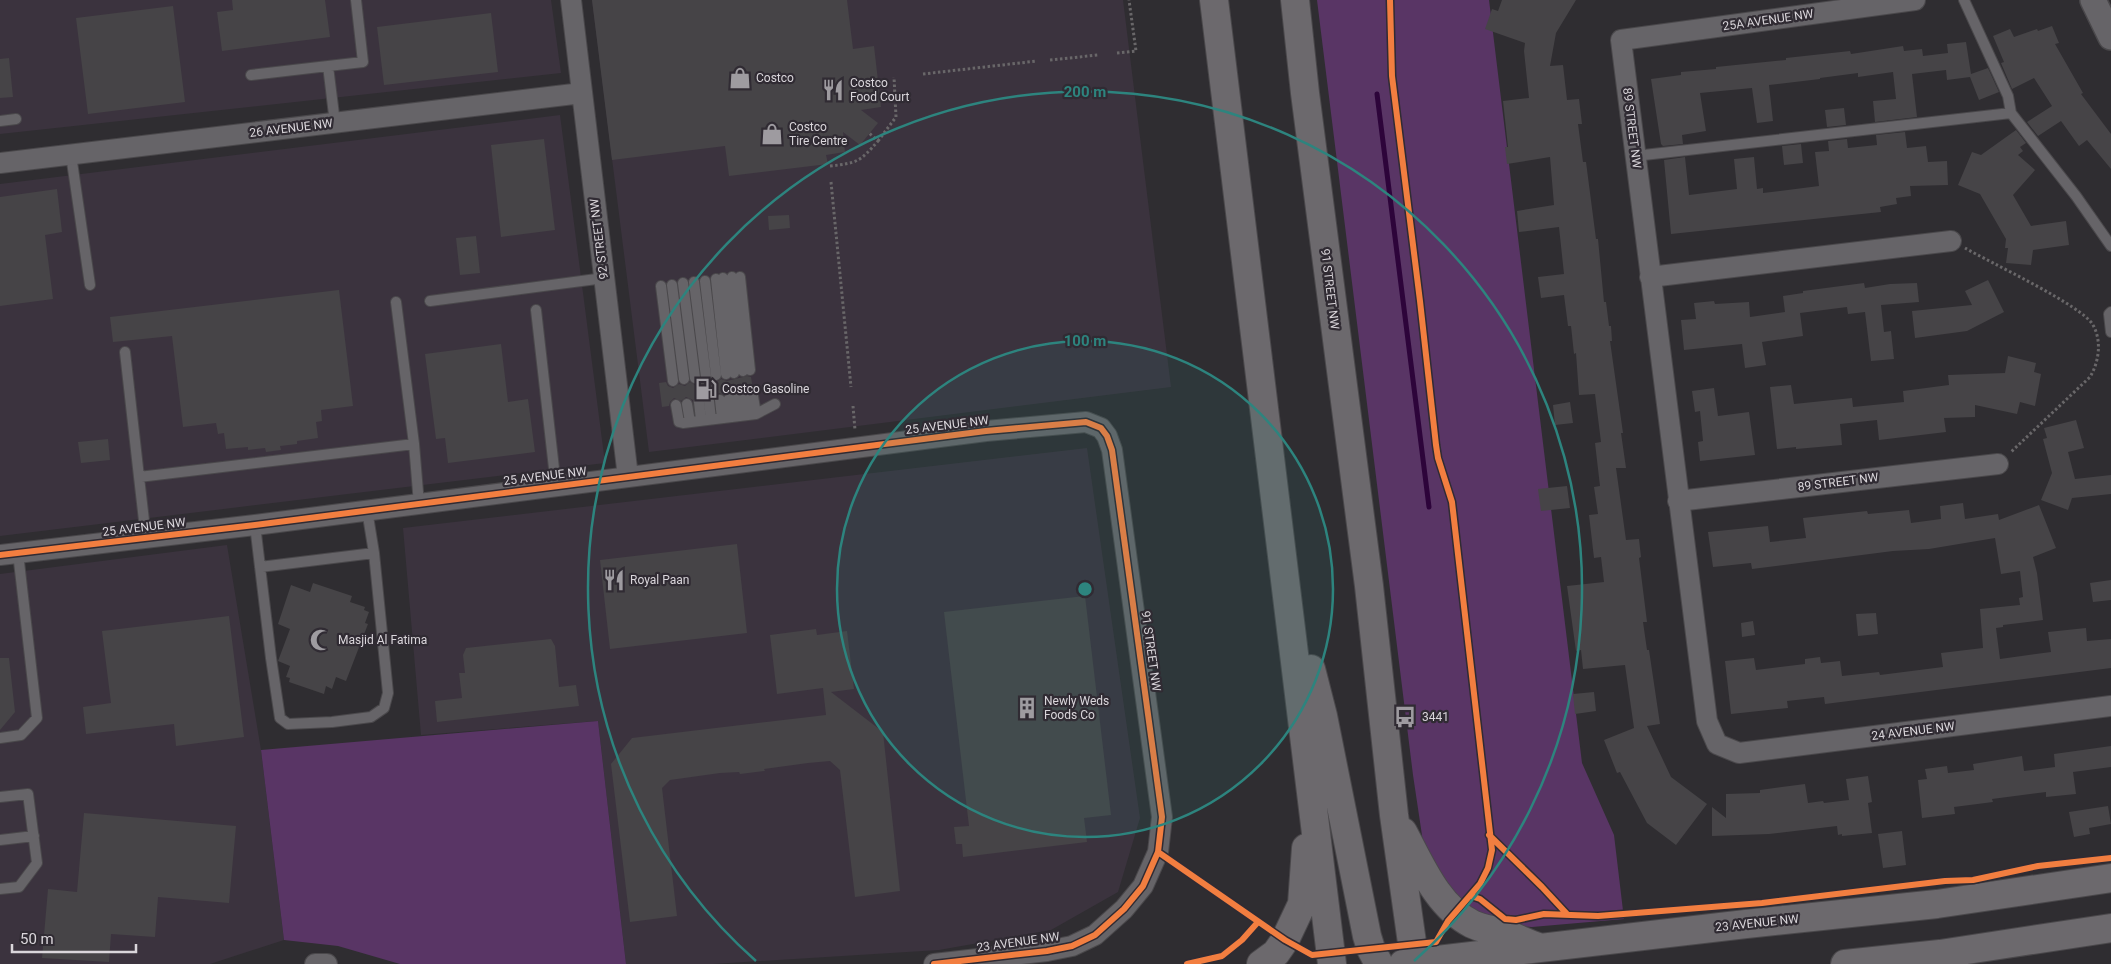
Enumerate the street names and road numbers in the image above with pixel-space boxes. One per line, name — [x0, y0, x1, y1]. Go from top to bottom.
street label: 25A AVENUE NW — [1722, 7, 1815, 33]
street label: 89 STREET NW — [1620, 87, 1644, 169]
street label: 26 AVENUE NW — [249, 116, 334, 140]
street label: 92 STREET NW — [587, 198, 611, 280]
street label: 91 STREET NW — [1318, 248, 1342, 330]
street label: 25 AVENUE NW — [905, 413, 990, 437]
street label: 25 AVENUE NW — [503, 464, 588, 488]
street label: 89 STREET NW — [1797, 470, 1879, 494]
street label: 25 AVENUE NW — [102, 515, 187, 539]
street label: 91 STREET NW — [1138, 610, 1164, 692]
street label: 24 AVENUE NW — [1871, 719, 1956, 743]
street label: 23 AVENUE NW — [1715, 912, 1800, 934]
street label: 23 AVENUE NW — [976, 929, 1061, 955]

